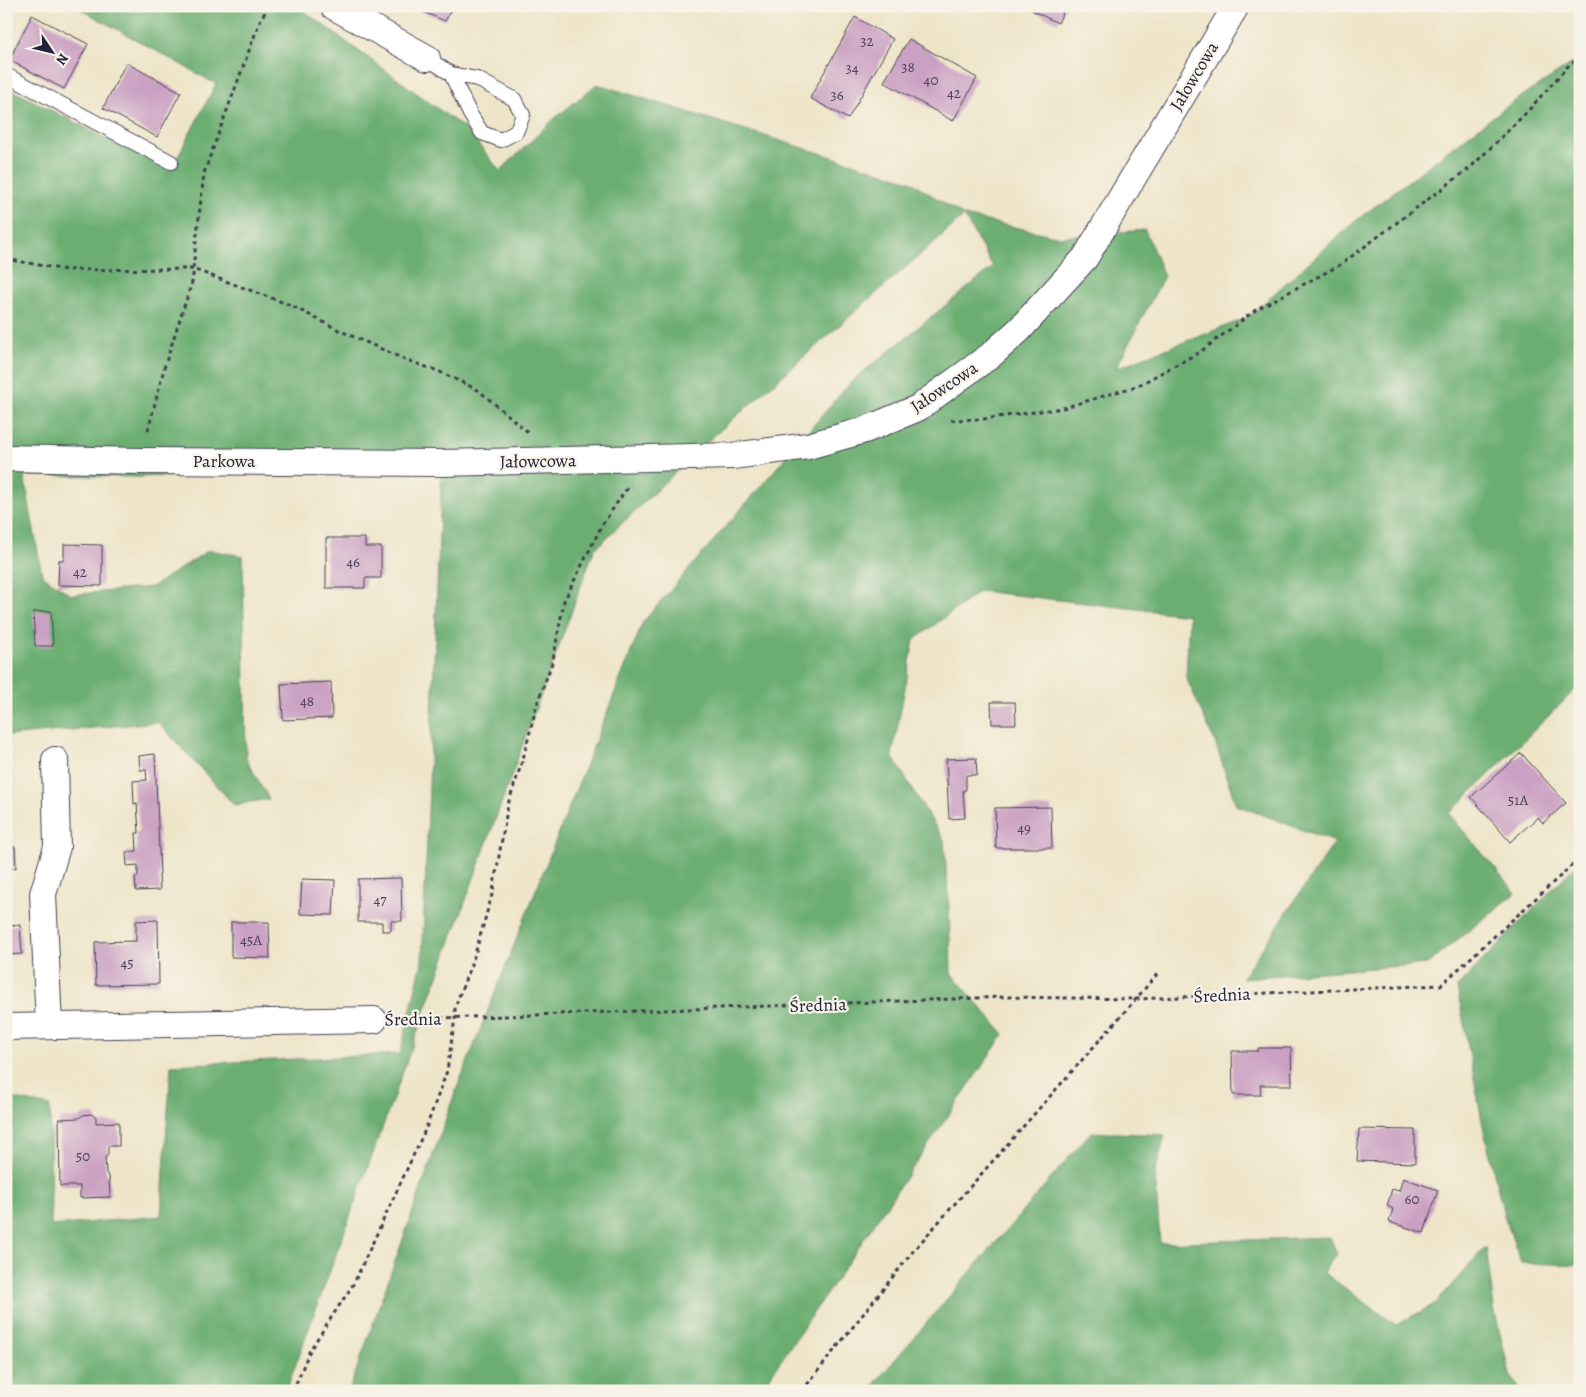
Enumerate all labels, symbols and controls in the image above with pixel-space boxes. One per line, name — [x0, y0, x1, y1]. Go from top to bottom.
north arrow — [28, 28, 78, 78]
house number: 32 — [860, 31, 874, 51]
street label: Jałowcowa — [1164, 37, 1224, 115]
text: N — [52, 50, 73, 69]
house number: 38 — [901, 57, 915, 77]
house number: 34 — [845, 58, 859, 78]
house number: 40 — [924, 70, 938, 90]
house number: 42 — [947, 83, 961, 103]
house number: 36 — [830, 85, 844, 105]
street label: Jałowcowa — [906, 355, 983, 418]
street label: Jałowcowa — [500, 448, 577, 474]
street label: Parkowa — [193, 449, 256, 473]
house number: 46 — [346, 552, 360, 572]
house number: 42 — [73, 562, 87, 582]
house number: 48 — [300, 691, 314, 711]
house number: 51A — [1508, 790, 1528, 810]
house number: 49 — [1017, 818, 1031, 838]
house number: 47 — [373, 890, 387, 910]
house number: 45A — [240, 930, 262, 950]
house number: 45 — [120, 953, 134, 973]
street label: Średnia — [1193, 981, 1252, 1008]
street label: Średnia — [789, 992, 848, 1018]
street label: Średnia — [384, 1006, 442, 1031]
house number: 50 — [76, 1146, 90, 1166]
house number: 60 — [1405, 1189, 1419, 1209]

